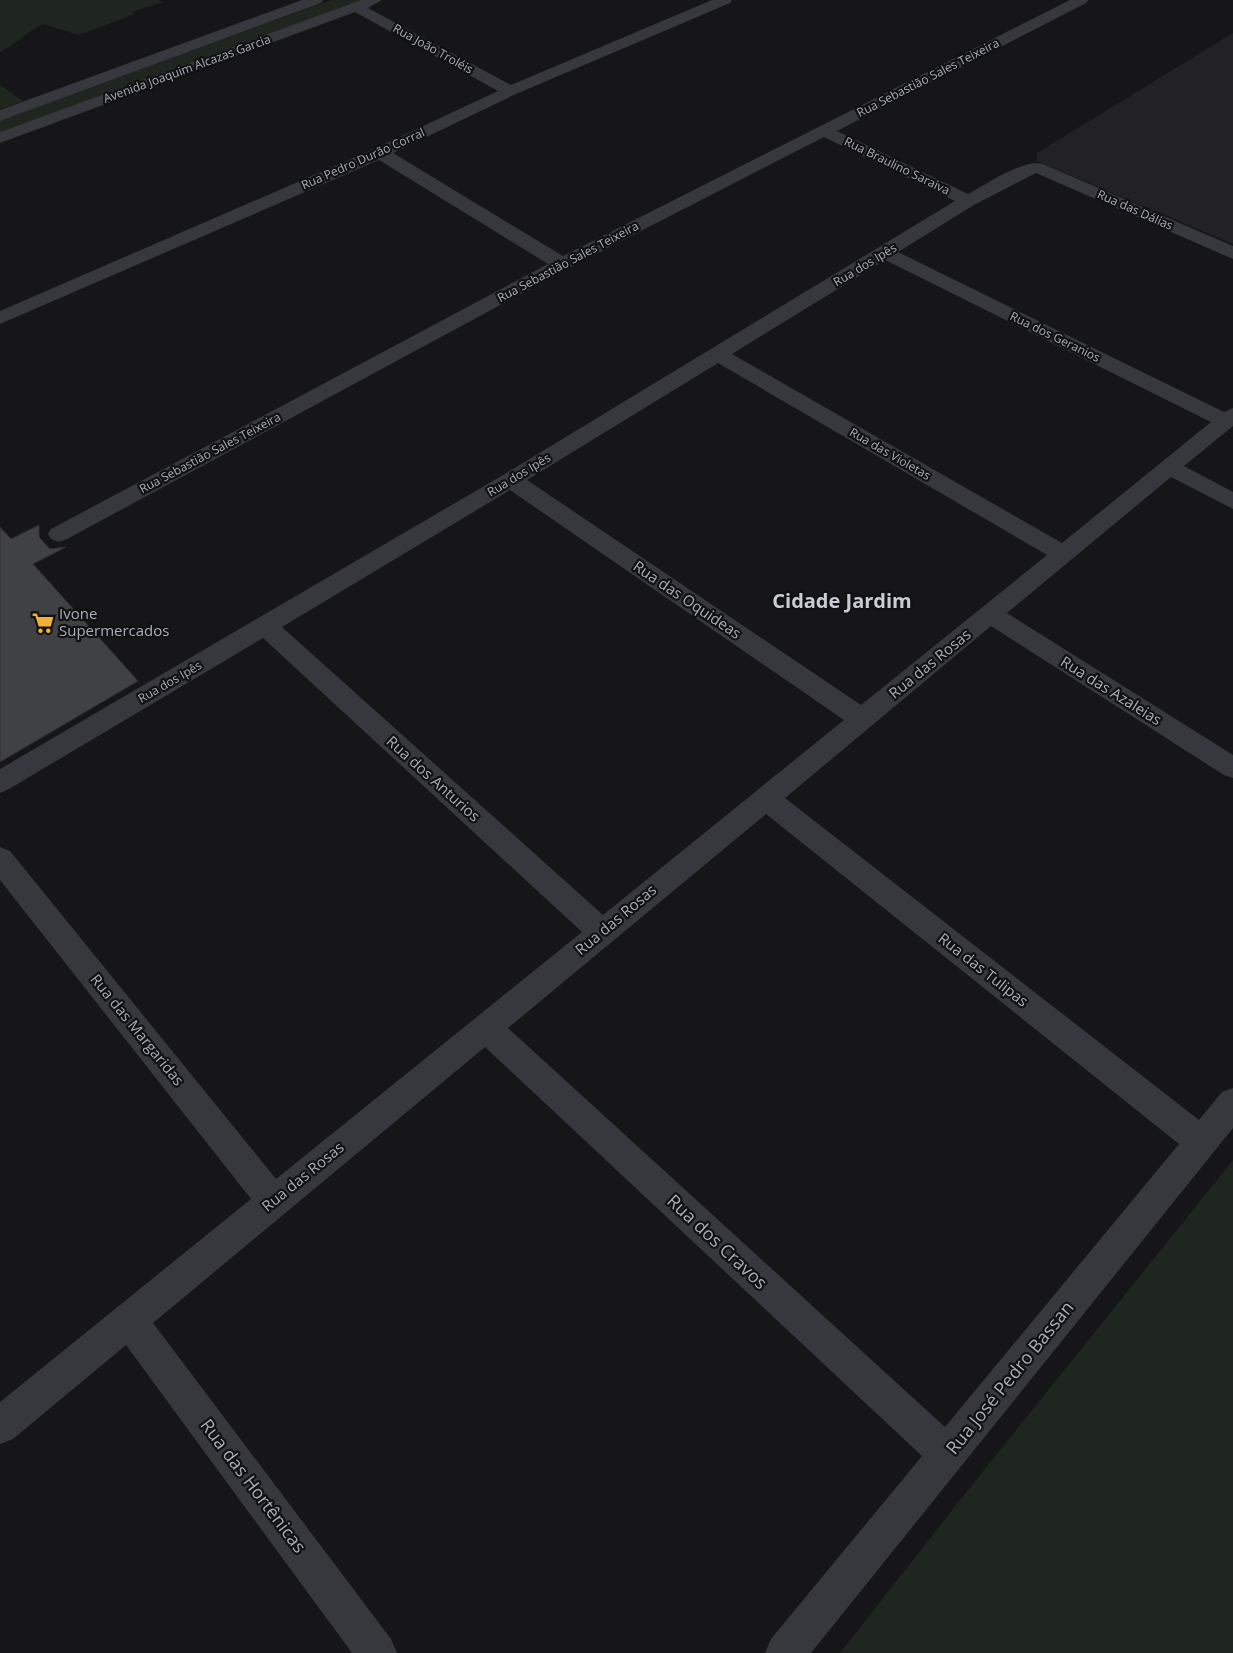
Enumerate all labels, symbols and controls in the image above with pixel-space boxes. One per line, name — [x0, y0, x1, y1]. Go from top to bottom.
street label: Rua João Troléis — [390, 19, 477, 78]
street label: Avenida Joaquim Alcazas Garcia — [101, 30, 273, 107]
street label: Rua Sebastião Sales Teixeira — [854, 34, 1002, 121]
street label: Rua Pedro Durão Corral — [298, 124, 427, 193]
street label: Rua Braulino Saraiva — [842, 133, 953, 199]
street label: Rua das Dálias — [1095, 185, 1176, 234]
street label: Rua Sebastião Sales Teixeira — [494, 217, 641, 306]
street label: Rua dos Ipês — [830, 239, 900, 290]
street label: Rua dos Geranios — [1007, 307, 1103, 366]
street label: Rua Sebastião Sales Teixeira — [136, 408, 283, 497]
street label: Rua das Violetas — [846, 423, 934, 484]
street label: Rua dos Ipês — [484, 449, 554, 500]
street label: Rua das Oquideas — [630, 556, 745, 643]
district label: Cidade Jardim — [772, 587, 912, 614]
place label: Ivone Supermercados — [59, 603, 169, 640]
supermarket icon: Ivone Supermercados — [30, 610, 56, 636]
street label: Rua das Rosas — [884, 624, 975, 703]
street label: Rua das Azaleias — [1057, 651, 1166, 729]
street label: Rua dos Ipês — [135, 656, 205, 707]
street label: Rua dos Anturios — [383, 731, 485, 826]
street label: Rua das Rosas — [571, 879, 660, 959]
street label: Rua das Tulipas — [935, 928, 1033, 1011]
street label: Rua das Margaridas — [86, 969, 189, 1089]
street label: Rua das Rosas — [257, 1137, 348, 1216]
street label: Rua dos Cravos — [662, 1188, 773, 1294]
street label: Rua José Pedro Bassan — [940, 1296, 1078, 1459]
street label: Rua das Hortênicas — [196, 1414, 312, 1557]

